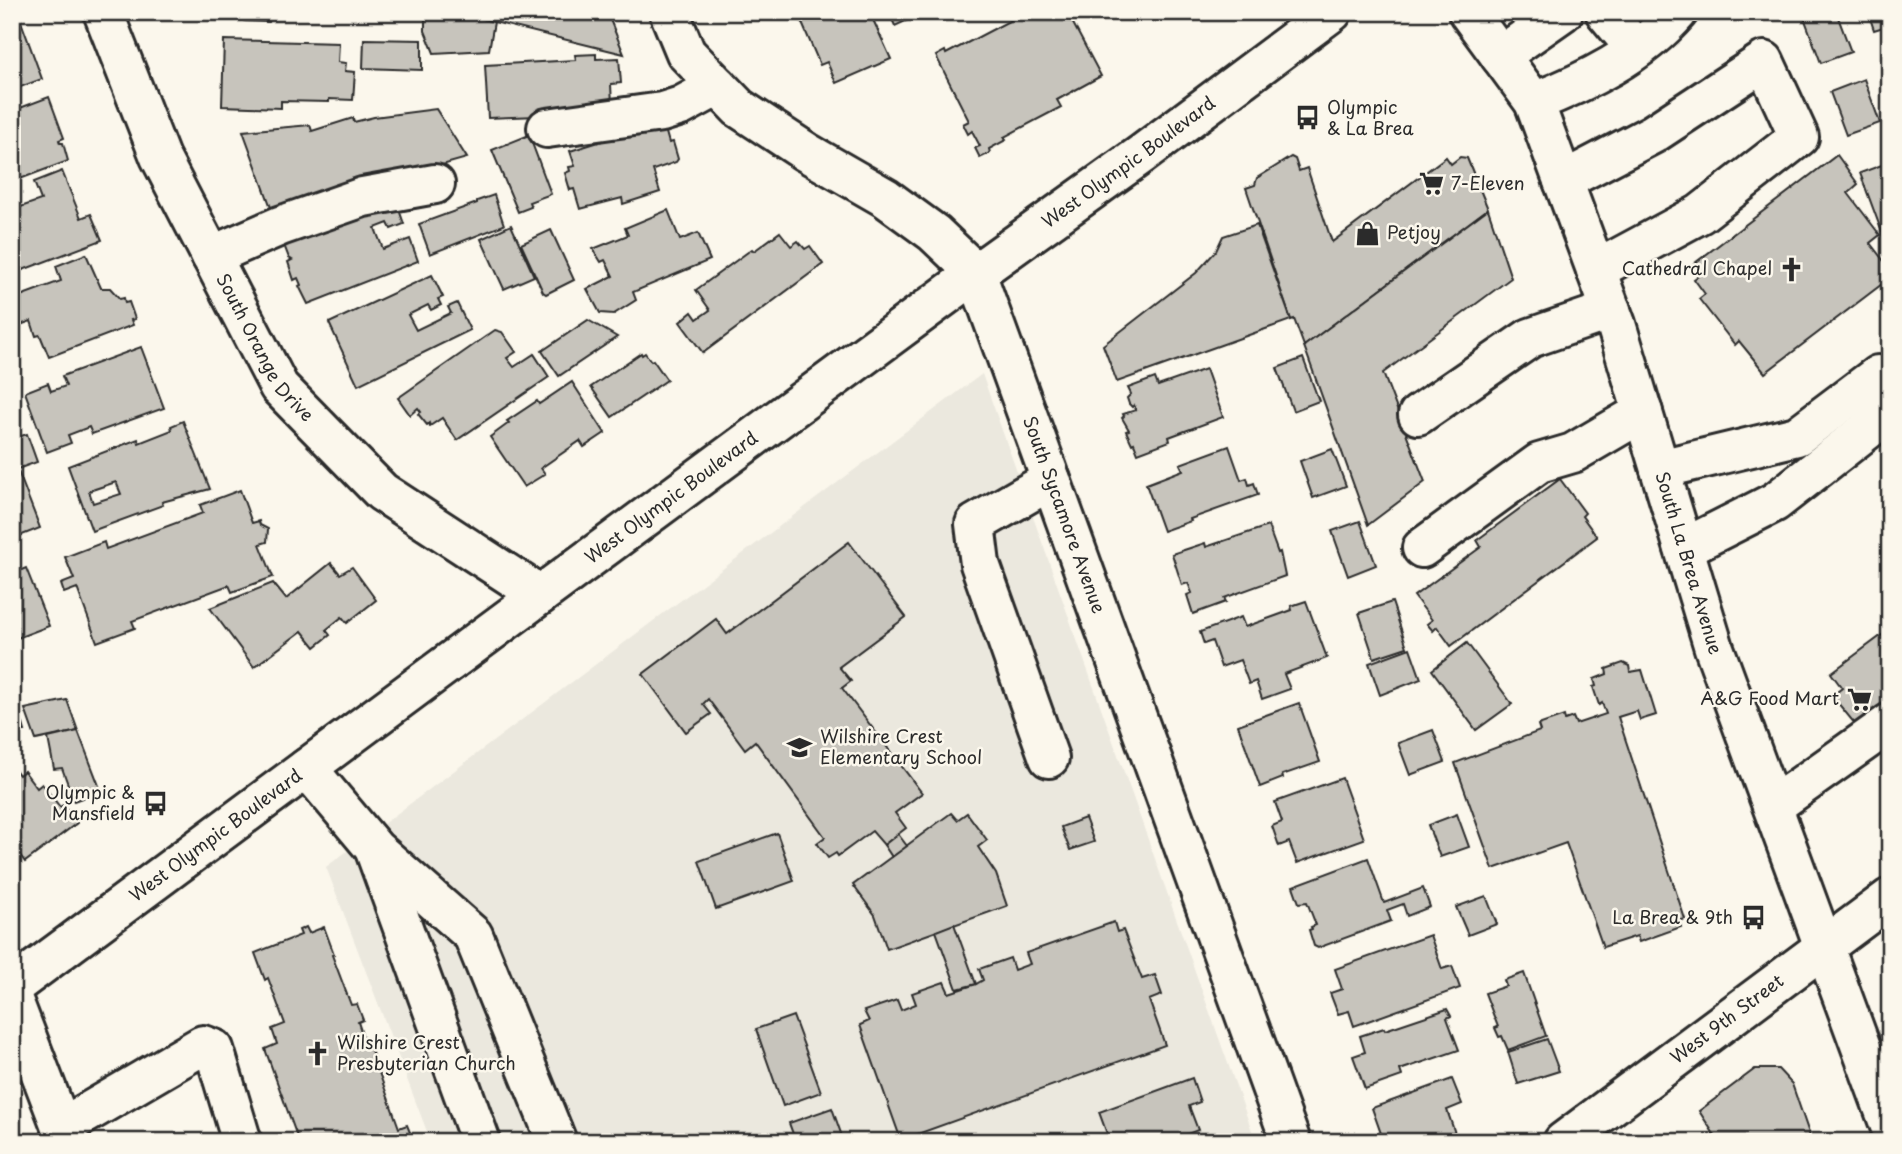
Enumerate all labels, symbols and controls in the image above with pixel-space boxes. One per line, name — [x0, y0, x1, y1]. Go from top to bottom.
street label: West Olympic Boulevard — [1035, 89, 1220, 234]
place label: Olympic & La Brea — [1327, 93, 1414, 141]
bus stop icon: Olympic & La Brea — [1293, 104, 1321, 132]
place label: 7-Eleven — [1451, 169, 1525, 196]
supermarket icon: 7-Eleven — [1417, 170, 1445, 198]
place label: Petjoy — [1387, 218, 1441, 245]
shop icon: Petjoy — [1353, 219, 1381, 247]
place label: Cathedral Chapel — [1622, 254, 1772, 281]
church icon: Cathedral Chapel — [1778, 255, 1806, 283]
street label: South Orange Drive — [211, 268, 321, 427]
street label: South Sycamore Avenue — [1017, 412, 1113, 617]
street label: West Olympic Boulevard — [578, 424, 763, 570]
street label: South La Brea Avenue — [1649, 468, 1730, 658]
place label: A&G Food Mart — [1700, 684, 1839, 711]
supermarket icon: A&G Food Mart — [1845, 685, 1873, 713]
place label: Wilshire Crest Elementary School — [820, 722, 982, 770]
school or university icon: Wilshire Crest Elementary School — [786, 733, 814, 761]
street label: West Olympic Boulevard — [123, 761, 307, 908]
place label: Olympic & Mansfield — [46, 778, 135, 826]
bus stop icon: Olympic & Mansfield — [141, 789, 169, 817]
place label: La Brea & 9th — [1612, 903, 1733, 930]
bus stop icon: La Brea & 9th — [1739, 904, 1767, 932]
street label: West 9th Street — [1664, 967, 1789, 1070]
place label: Wilshire Crest Presbyterian Church — [337, 1028, 516, 1076]
church icon: Wilshire Crest Presbyterian Church — [303, 1039, 331, 1067]

